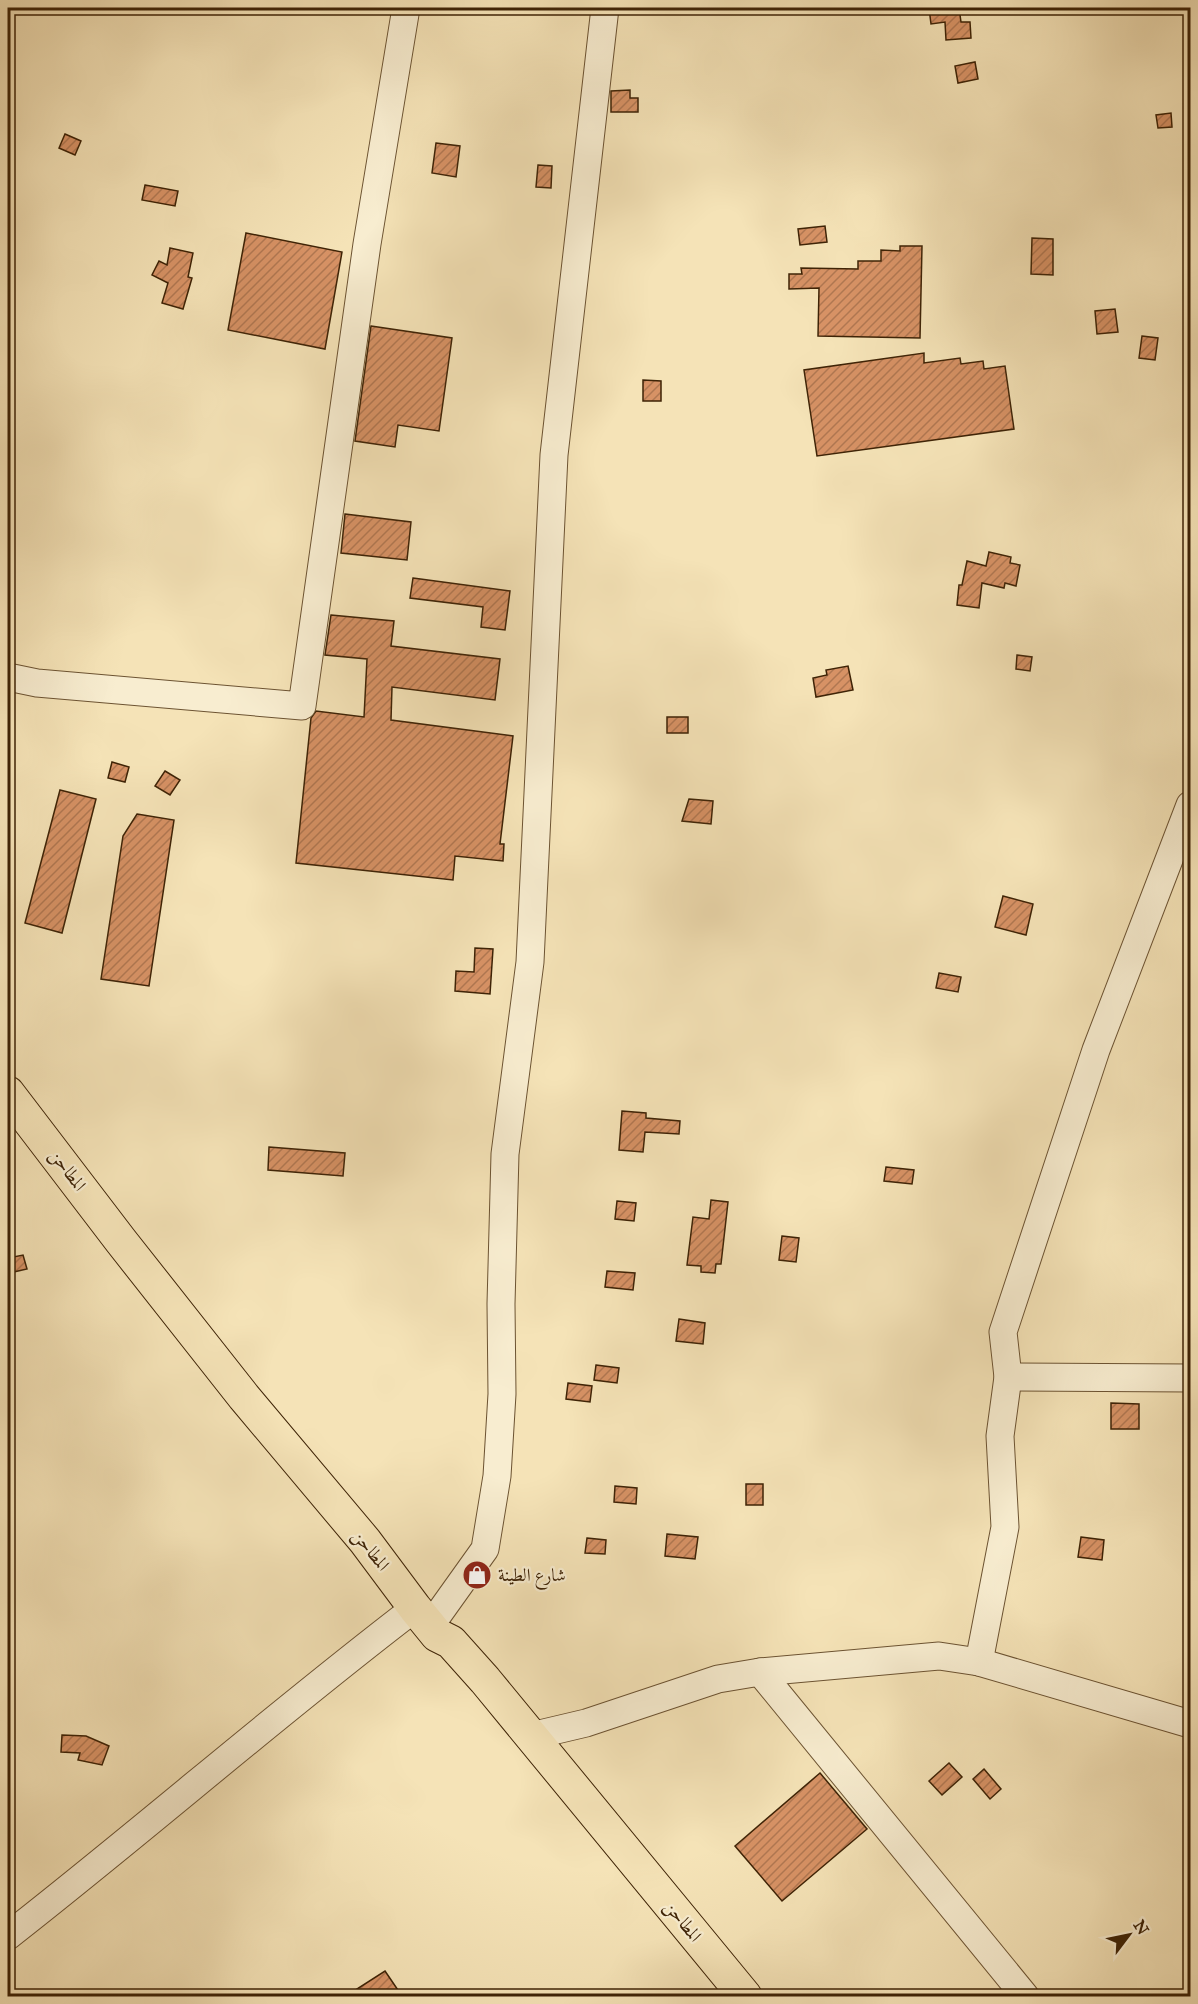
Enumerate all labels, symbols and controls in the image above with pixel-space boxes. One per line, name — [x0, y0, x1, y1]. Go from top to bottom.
street label: المطاحن — [44, 1145, 91, 1196]
street label: المطاحن — [347, 1525, 394, 1576]
shop icon: شارع الطينة — [461, 1559, 493, 1591]
place label: شارع الطينة — [498, 1564, 566, 1590]
street label: المطاحن — [659, 1896, 706, 1947]
north arrow — [1099, 1905, 1159, 1965]
text: N — [1130, 1917, 1153, 1938]

